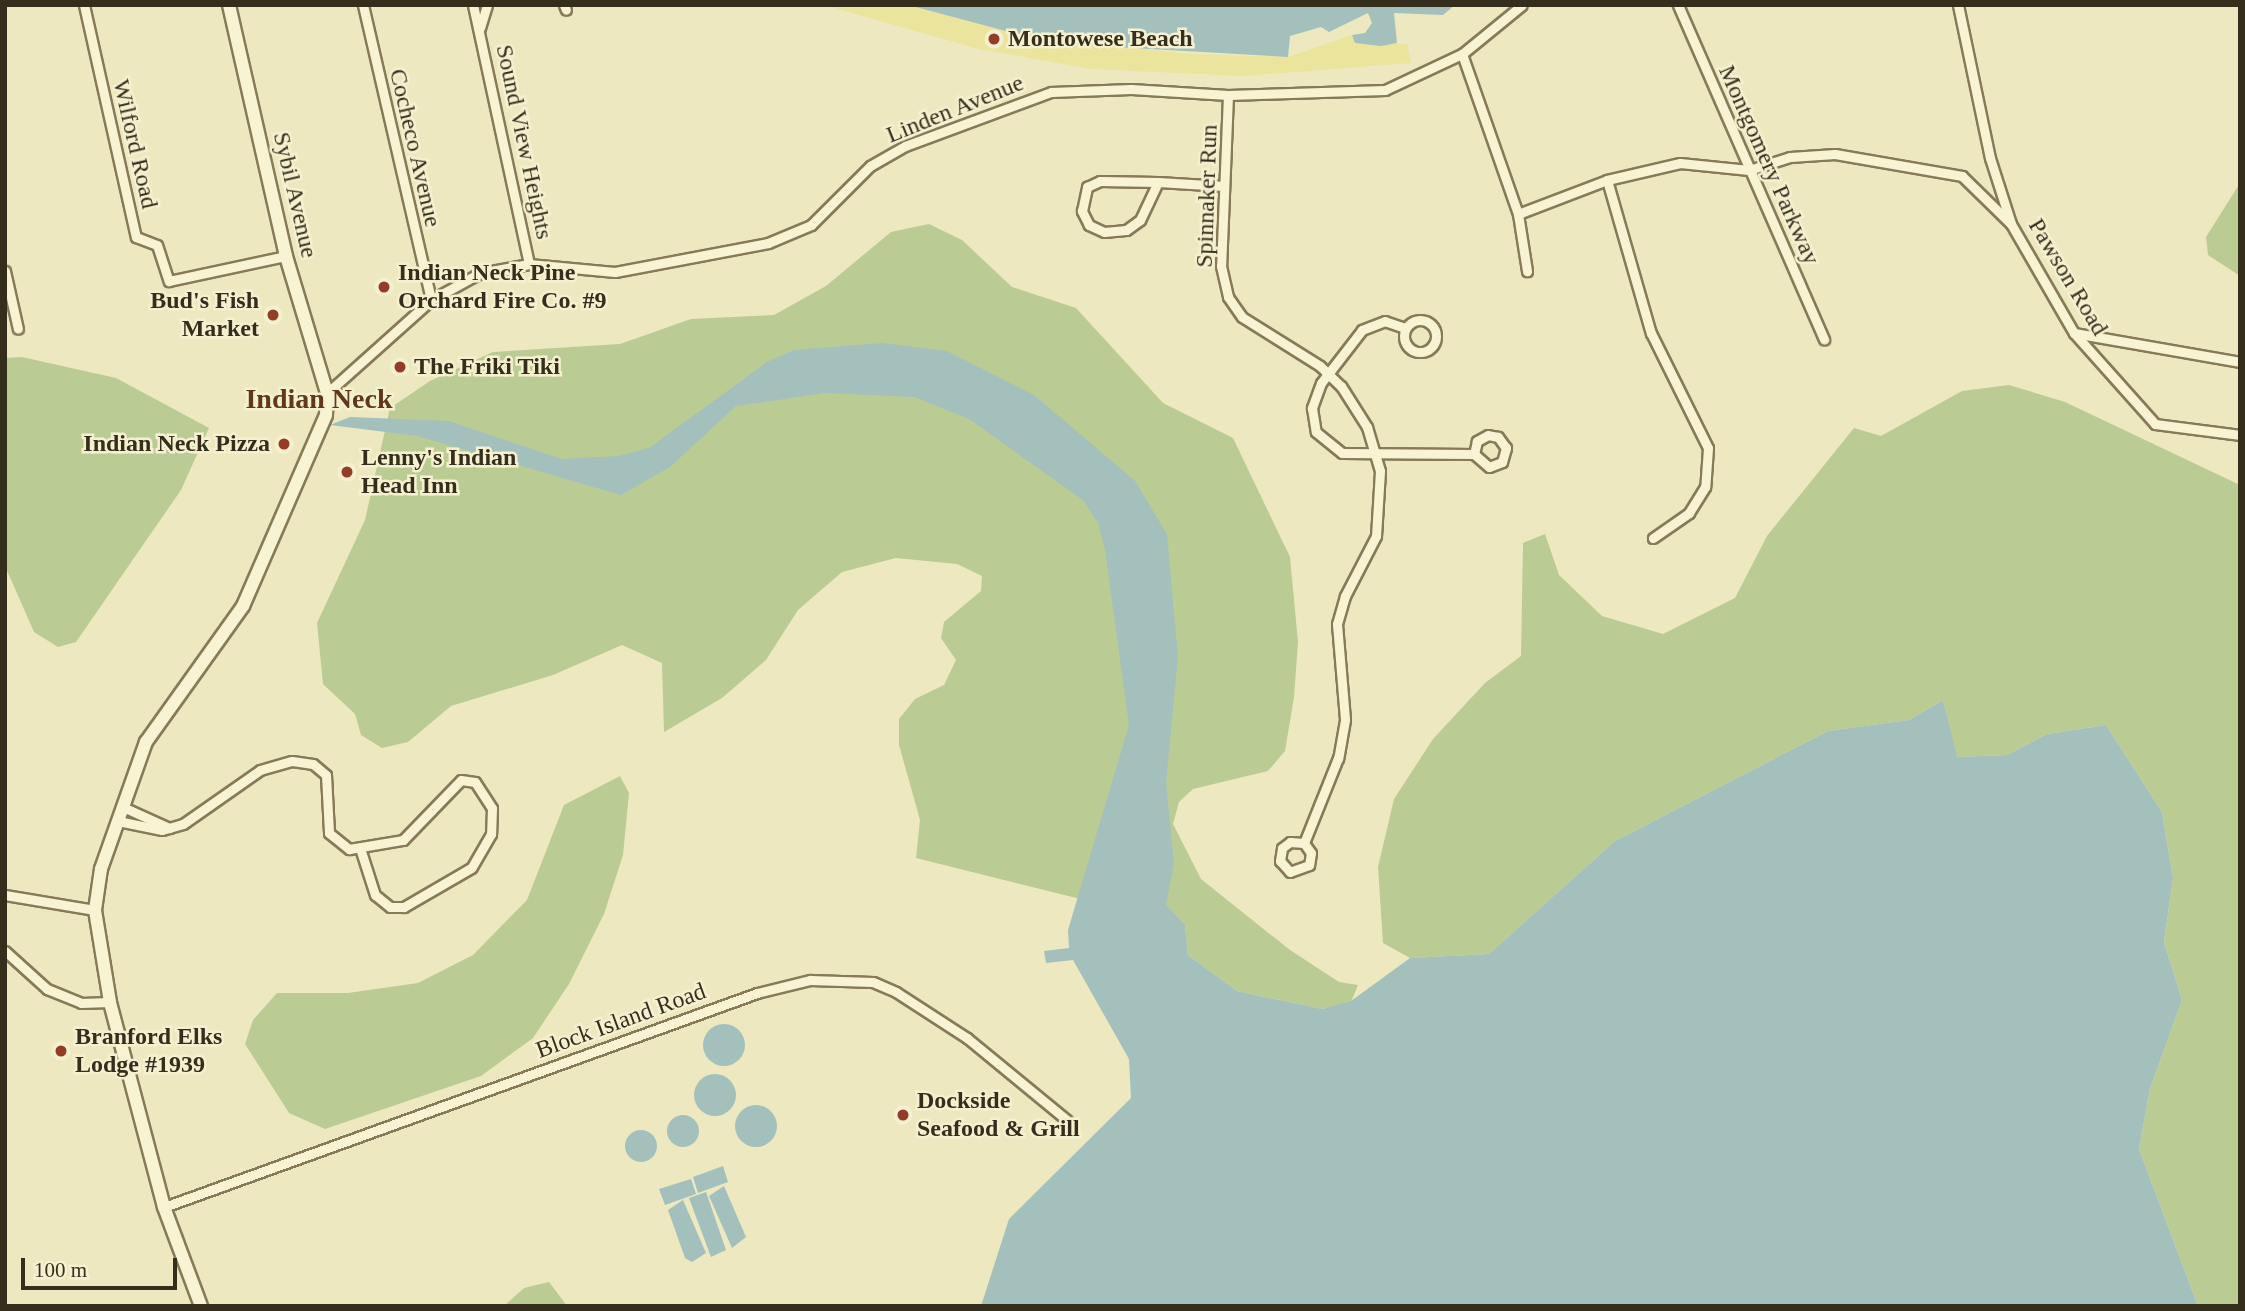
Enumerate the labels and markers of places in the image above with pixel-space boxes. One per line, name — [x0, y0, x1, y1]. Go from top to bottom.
place label: Montowese Beach — [1008, 25, 1193, 53]
marker: Montowese Beach — [986, 31, 1002, 47]
place label: Indian Neck Pine Orchard Fire Co. #9 — [398, 259, 606, 315]
marker: Indian Neck Pine Orchard Fire Co. #9 — [376, 279, 392, 295]
place label: Bud's Fish Market — [150, 287, 259, 343]
marker: Bud's Fish Market — [265, 307, 281, 323]
place label: The Friki Tiki — [414, 353, 560, 381]
marker: The Friki Tiki — [392, 359, 408, 375]
place label: Indian Neck Pizza — [83, 430, 270, 458]
marker: Indian Neck Pizza — [276, 436, 292, 452]
place label: Lenny's Indian Head Inn — [361, 444, 516, 500]
marker: Lenny's Indian Head Inn — [339, 464, 355, 480]
place label: Branford Elks Lodge #1939 — [75, 1023, 222, 1079]
marker: Branford Elks Lodge #1939 — [53, 1043, 69, 1059]
place label: Dockside Seafood & Grill — [917, 1087, 1080, 1143]
marker: Dockside Seafood & Grill — [895, 1107, 911, 1123]

